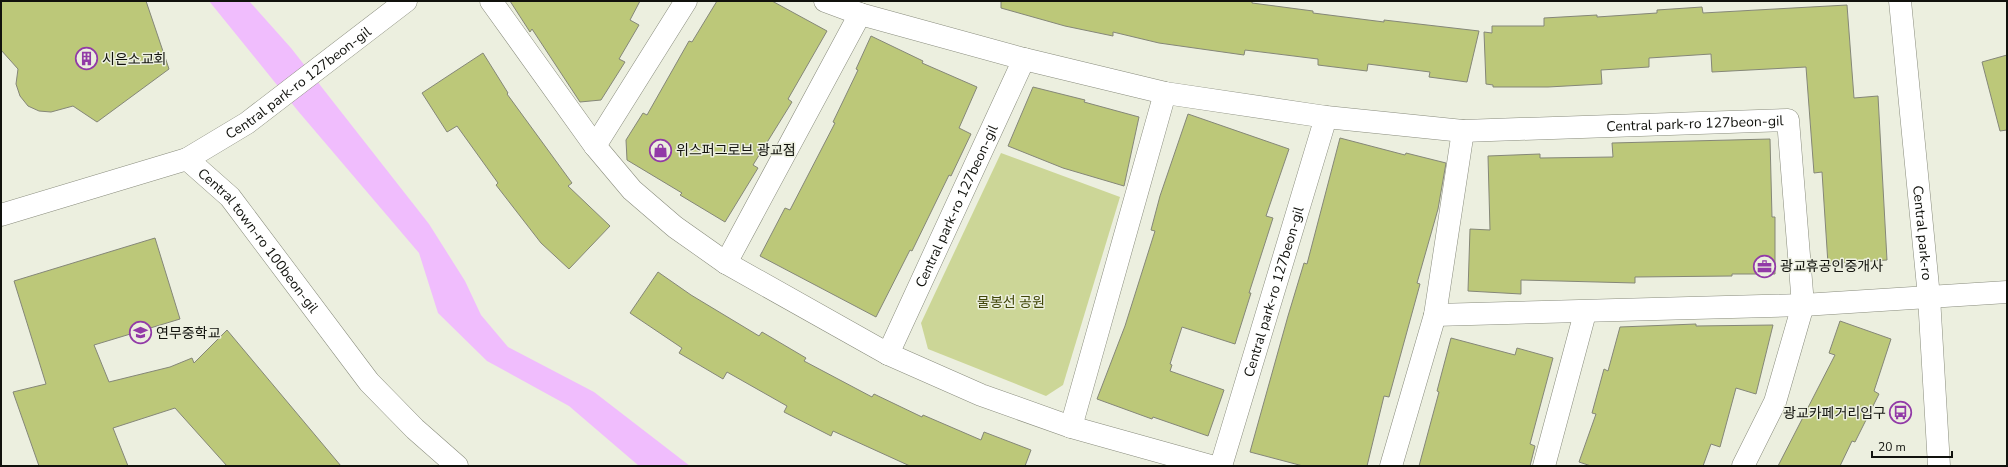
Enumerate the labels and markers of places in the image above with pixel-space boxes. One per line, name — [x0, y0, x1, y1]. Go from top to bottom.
building icon: 시은소교회 — [74, 46, 100, 72]
place label: 시은소교회 — [102, 50, 166, 69]
shop icon: 위스퍼그로브 광교점 — [648, 137, 674, 163]
place label: 위스퍼그로브 광교점 — [676, 141, 796, 160]
office icon: 광교휴공인중개사 — [1751, 253, 1777, 279]
place label: 광교휴공인중개사 — [1780, 257, 1883, 276]
school or university icon: 연무중학교 — [127, 320, 153, 346]
place label: 연무중학교 — [156, 324, 221, 343]
bus stop icon: 광교카페거리입구 — [1888, 400, 1914, 426]
place label: 광교카페거리입구 — [1783, 404, 1886, 423]

